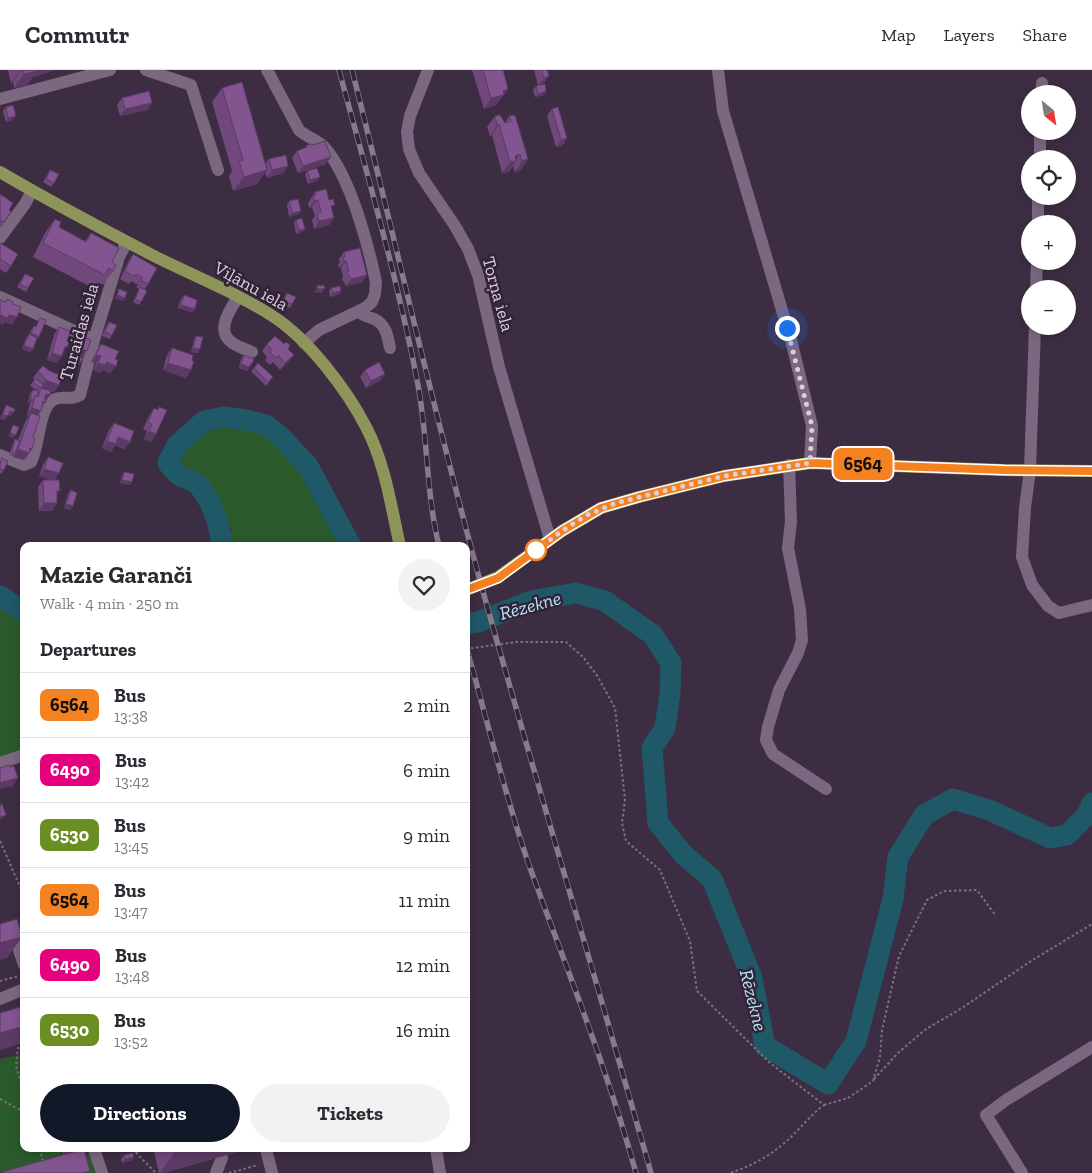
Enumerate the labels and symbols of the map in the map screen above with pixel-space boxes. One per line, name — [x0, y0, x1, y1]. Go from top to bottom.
north arrow — [1021, 85, 1076, 140]
street label: Torņa iela — [477, 254, 519, 334]
street label: Viļānu iela — [209, 256, 292, 315]
street label: Turaidas iela — [55, 281, 103, 383]
your location — [775, 316, 800, 341]
line badge: 6564 — [828, 448, 898, 480]
unlabelled marker — [525, 539, 547, 561]
water label: Rēzekne — [497, 586, 564, 625]
water label: Rēzekne — [735, 967, 772, 1033]

